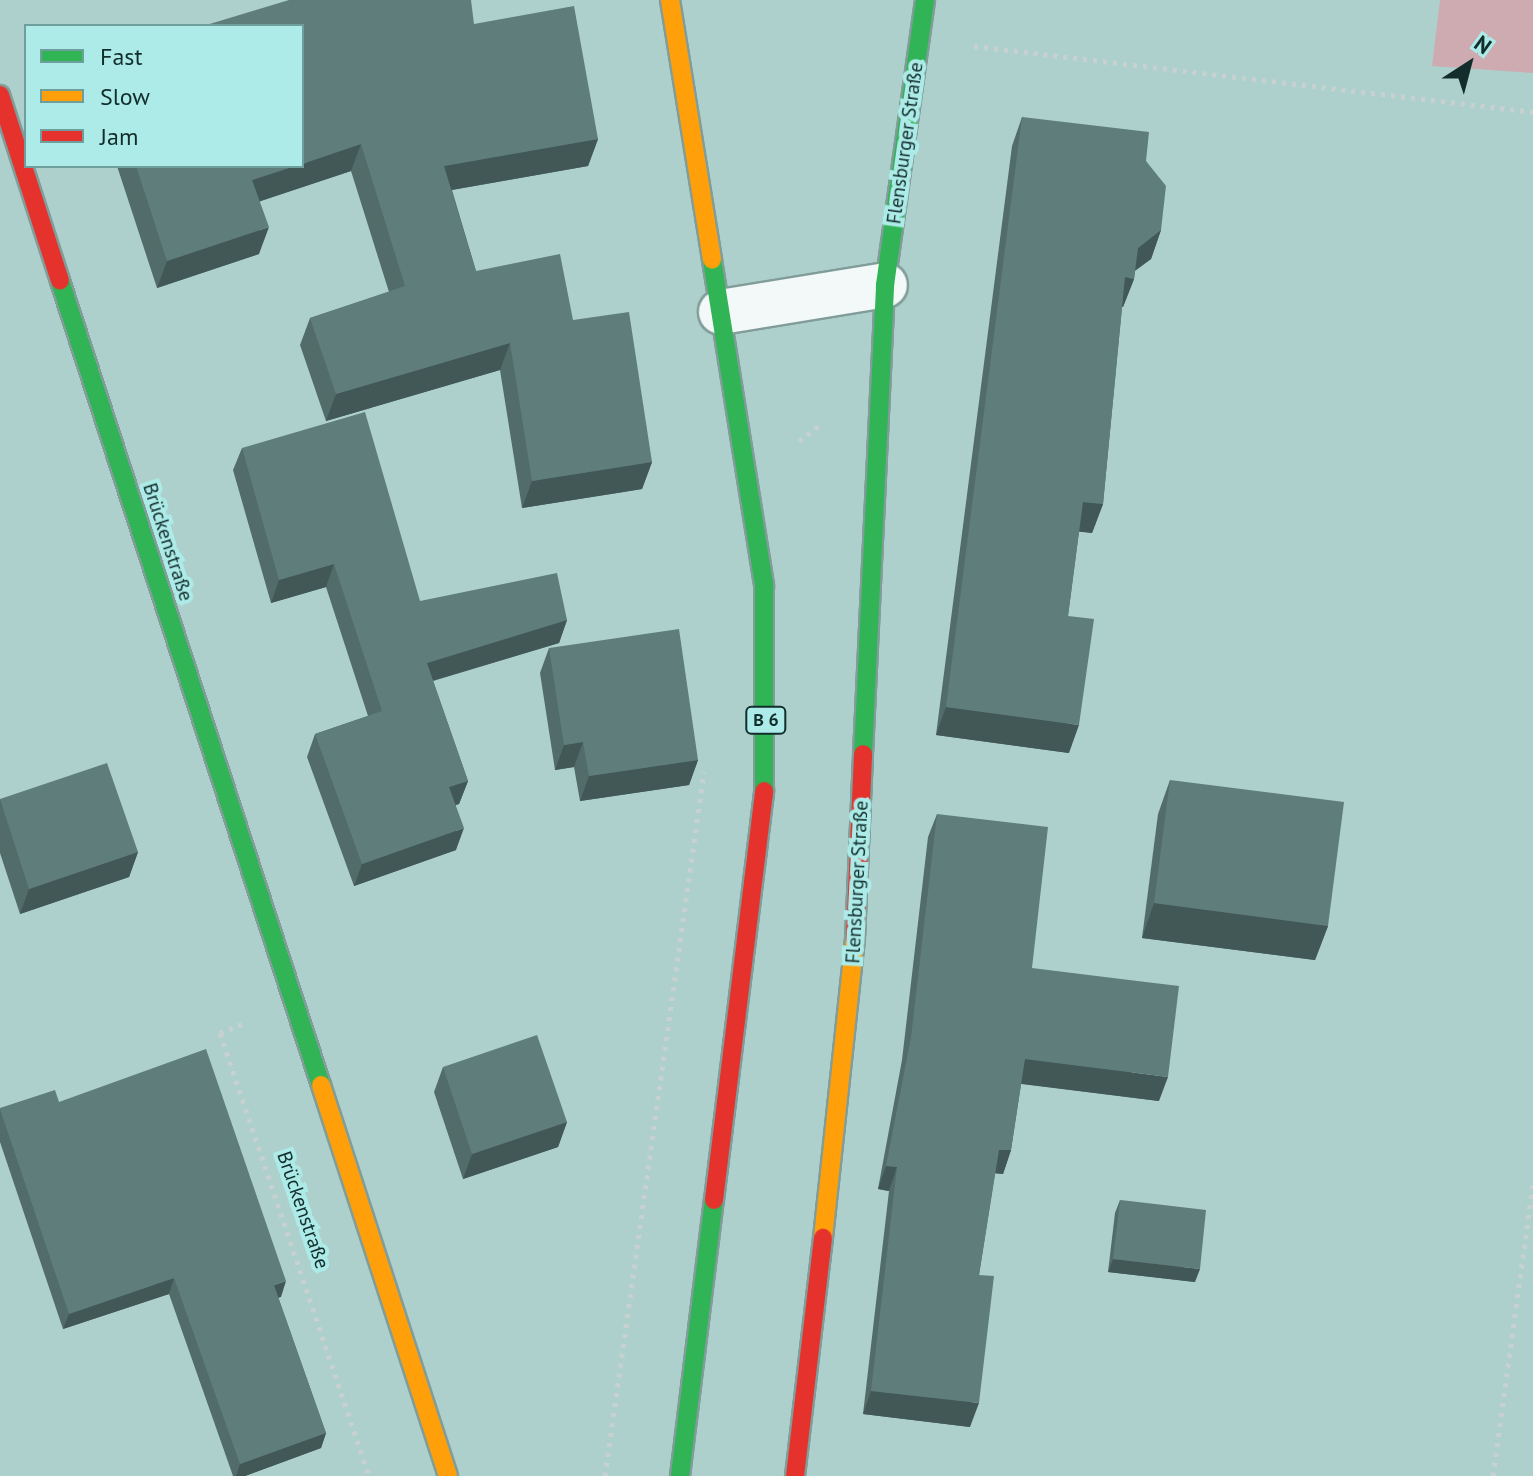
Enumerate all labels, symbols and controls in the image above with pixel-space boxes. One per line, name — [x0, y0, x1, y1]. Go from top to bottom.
legend — [24, 24, 304, 168]
north arrow — [1429, 24, 1509, 104]
text: N — [1469, 29, 1497, 60]
text: Fast — [100, 41, 143, 72]
street label: Flensburger Straße — [882, 61, 928, 225]
text: Slow — [100, 81, 150, 112]
text: Jam — [100, 121, 138, 152]
street label: Brückenstraße — [138, 480, 198, 604]
road number: B 6 — [744, 706, 788, 734]
street label: Flensburger Straße — [841, 800, 873, 964]
street label: Brückenstraße — [272, 1148, 334, 1272]

